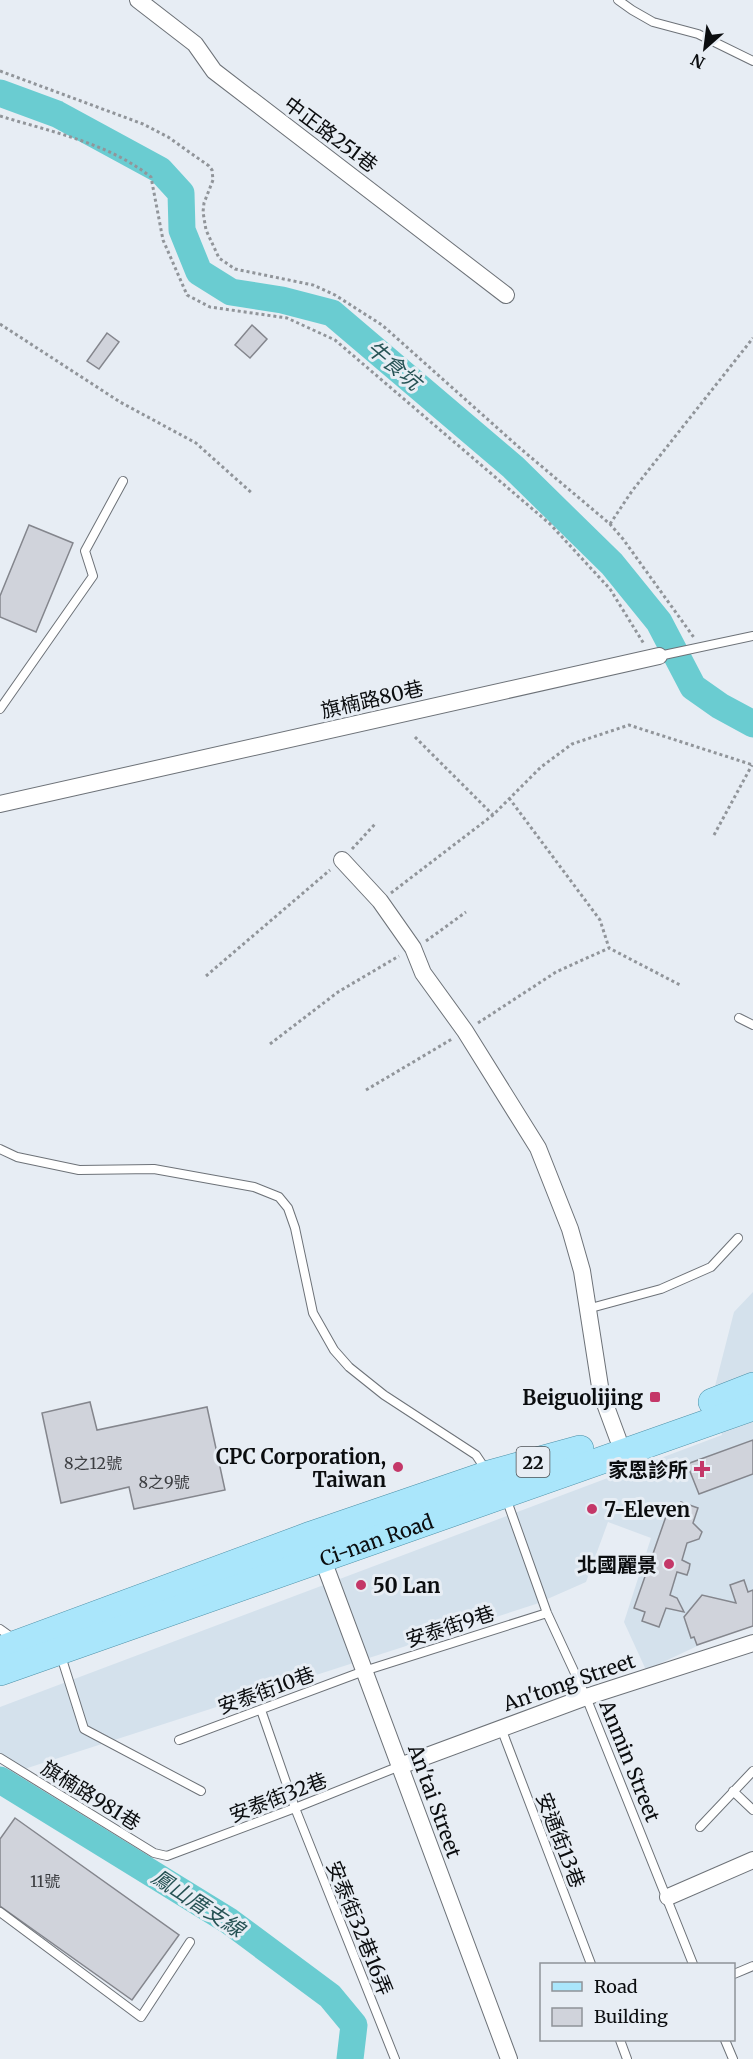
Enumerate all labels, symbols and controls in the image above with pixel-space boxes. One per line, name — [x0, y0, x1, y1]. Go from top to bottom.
north arrow — [675, 18, 735, 78]
text: N — [687, 49, 708, 73]
street label: 中正路251巷 — [279, 91, 383, 177]
water label: 牛食坑 — [361, 334, 429, 398]
street label: 旗楠路80巷 — [318, 675, 426, 723]
place label: Beiguolijing — [522, 1385, 643, 1410]
marker: Beiguolijing — [648, 1390, 662, 1404]
place label: CPC Corporation, Taiwan — [216, 1444, 386, 1492]
road number: 22 — [516, 1447, 550, 1477]
house number: 8之12號 — [64, 1453, 122, 1473]
place label: 家恩診所 — [608, 1457, 688, 1482]
marker: CPC Corporation, Taiwan — [391, 1460, 405, 1474]
marker: 家恩診所 — [693, 1460, 711, 1478]
house number: 8之9號 — [138, 1472, 190, 1492]
place label: 7-Eleven — [604, 1497, 691, 1522]
marker: 7-Eleven — [585, 1502, 599, 1516]
street label: Ci-nan Road — [316, 1508, 437, 1571]
place label: 北國麗景 — [577, 1552, 657, 1577]
marker: 北國麗景 — [662, 1557, 676, 1571]
place label: 50 Lan — [373, 1573, 441, 1598]
marker: 50 Lan — [354, 1578, 368, 1592]
street label: 安泰街9巷 — [402, 1600, 498, 1652]
street label: An'tong Street — [499, 1648, 638, 1717]
street label: 安泰街10巷 — [214, 1661, 318, 1719]
street label: Anmin Street — [594, 1696, 666, 1826]
street label: An'tai Street — [403, 1740, 467, 1861]
street label: 旗楠路981巷 — [37, 1755, 145, 1835]
street label: 安泰街32巷 — [226, 1767, 330, 1827]
street label: 安通街13巷 — [531, 1789, 591, 1891]
street label: 安泰街32巷16弄 — [322, 1857, 398, 1999]
water label: 鳳山厝支線 — [147, 1863, 251, 1944]
house number: 11號 — [30, 1871, 60, 1891]
legend — [540, 1963, 735, 2041]
text: Road — [594, 1975, 638, 1998]
text: Building — [594, 2005, 668, 2028]

